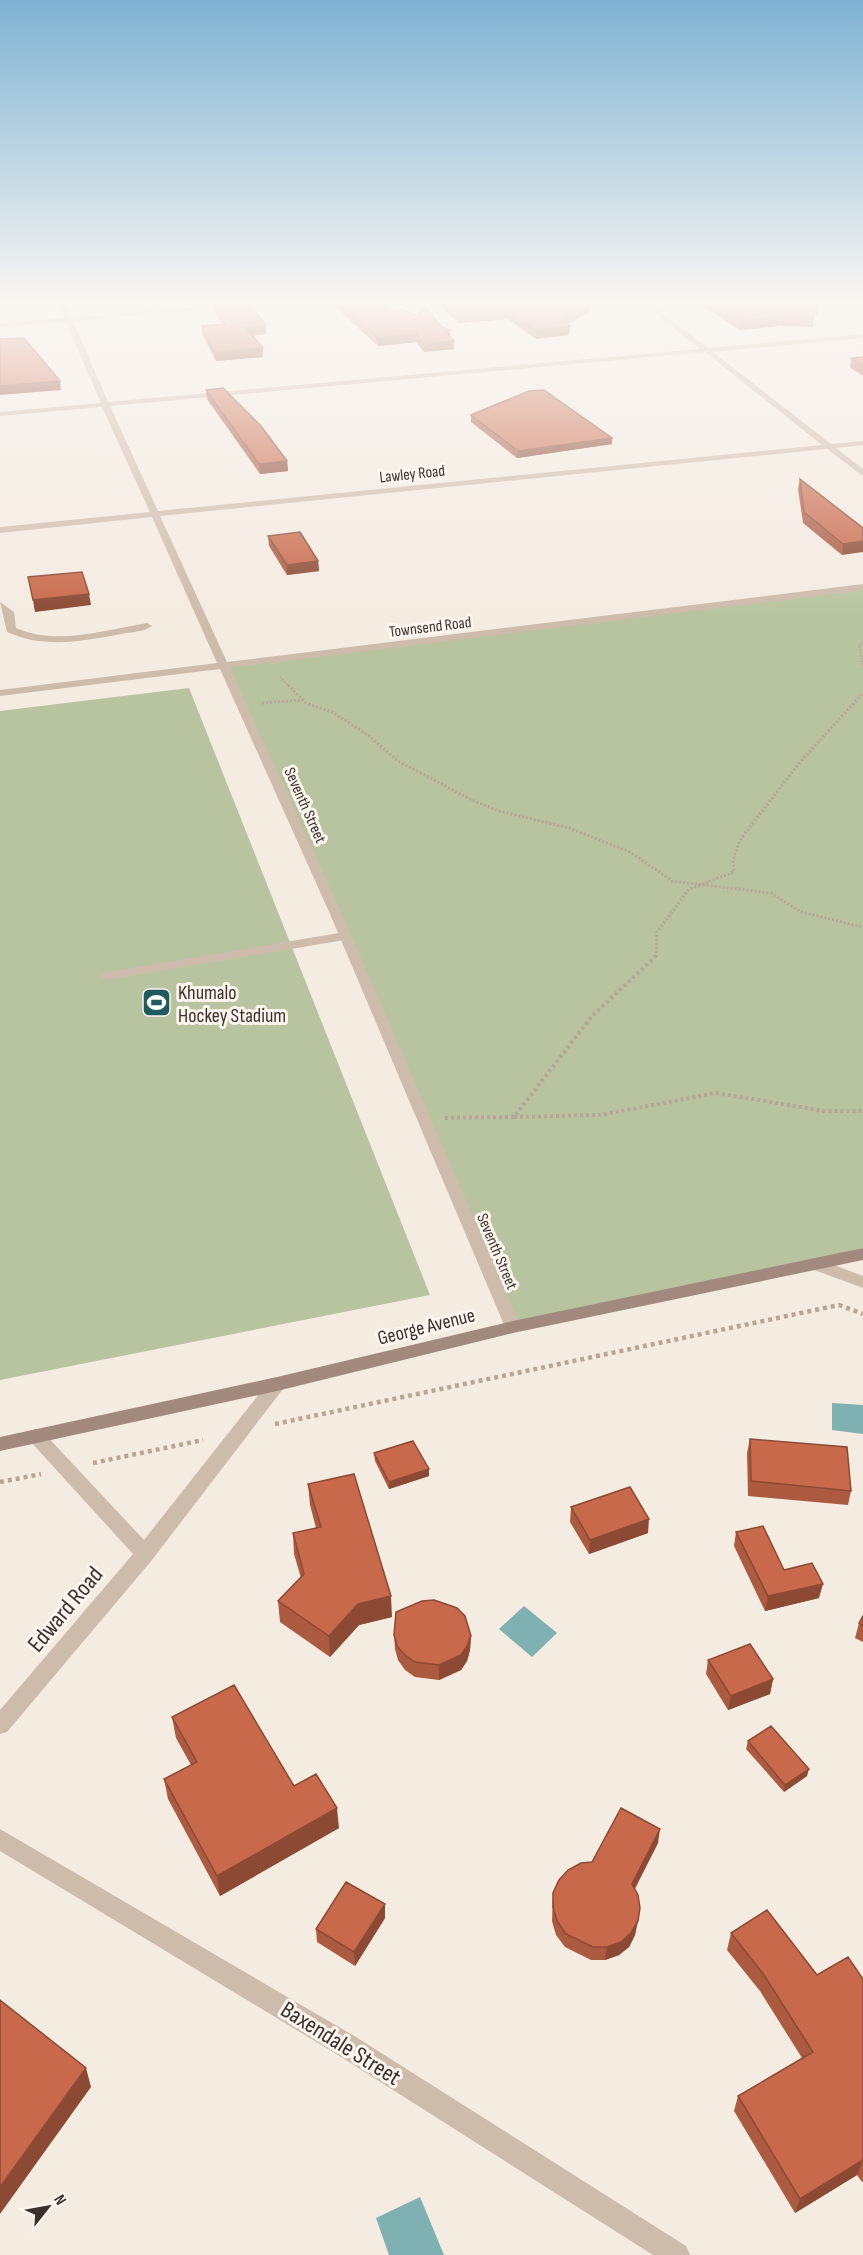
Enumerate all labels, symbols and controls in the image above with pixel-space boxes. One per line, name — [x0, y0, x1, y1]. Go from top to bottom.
street label: Lawley Road — [379, 462, 446, 487]
street label: Townsend Road — [388, 613, 472, 642]
street label: Seventh Street — [280, 765, 330, 846]
place label: Khumalo Hockey Stadium — [178, 981, 286, 1028]
sports icon: Khumalo Hockey Stadium — [141, 987, 173, 1019]
street label: Seventh Street — [472, 1211, 521, 1293]
street label: George Avenue — [375, 1303, 477, 1351]
street label: Edward Road — [21, 1561, 109, 1658]
street label: Baxendale Street — [275, 1995, 406, 2092]
north arrow — [18, 2177, 78, 2237]
text: N — [49, 2191, 70, 2209]

